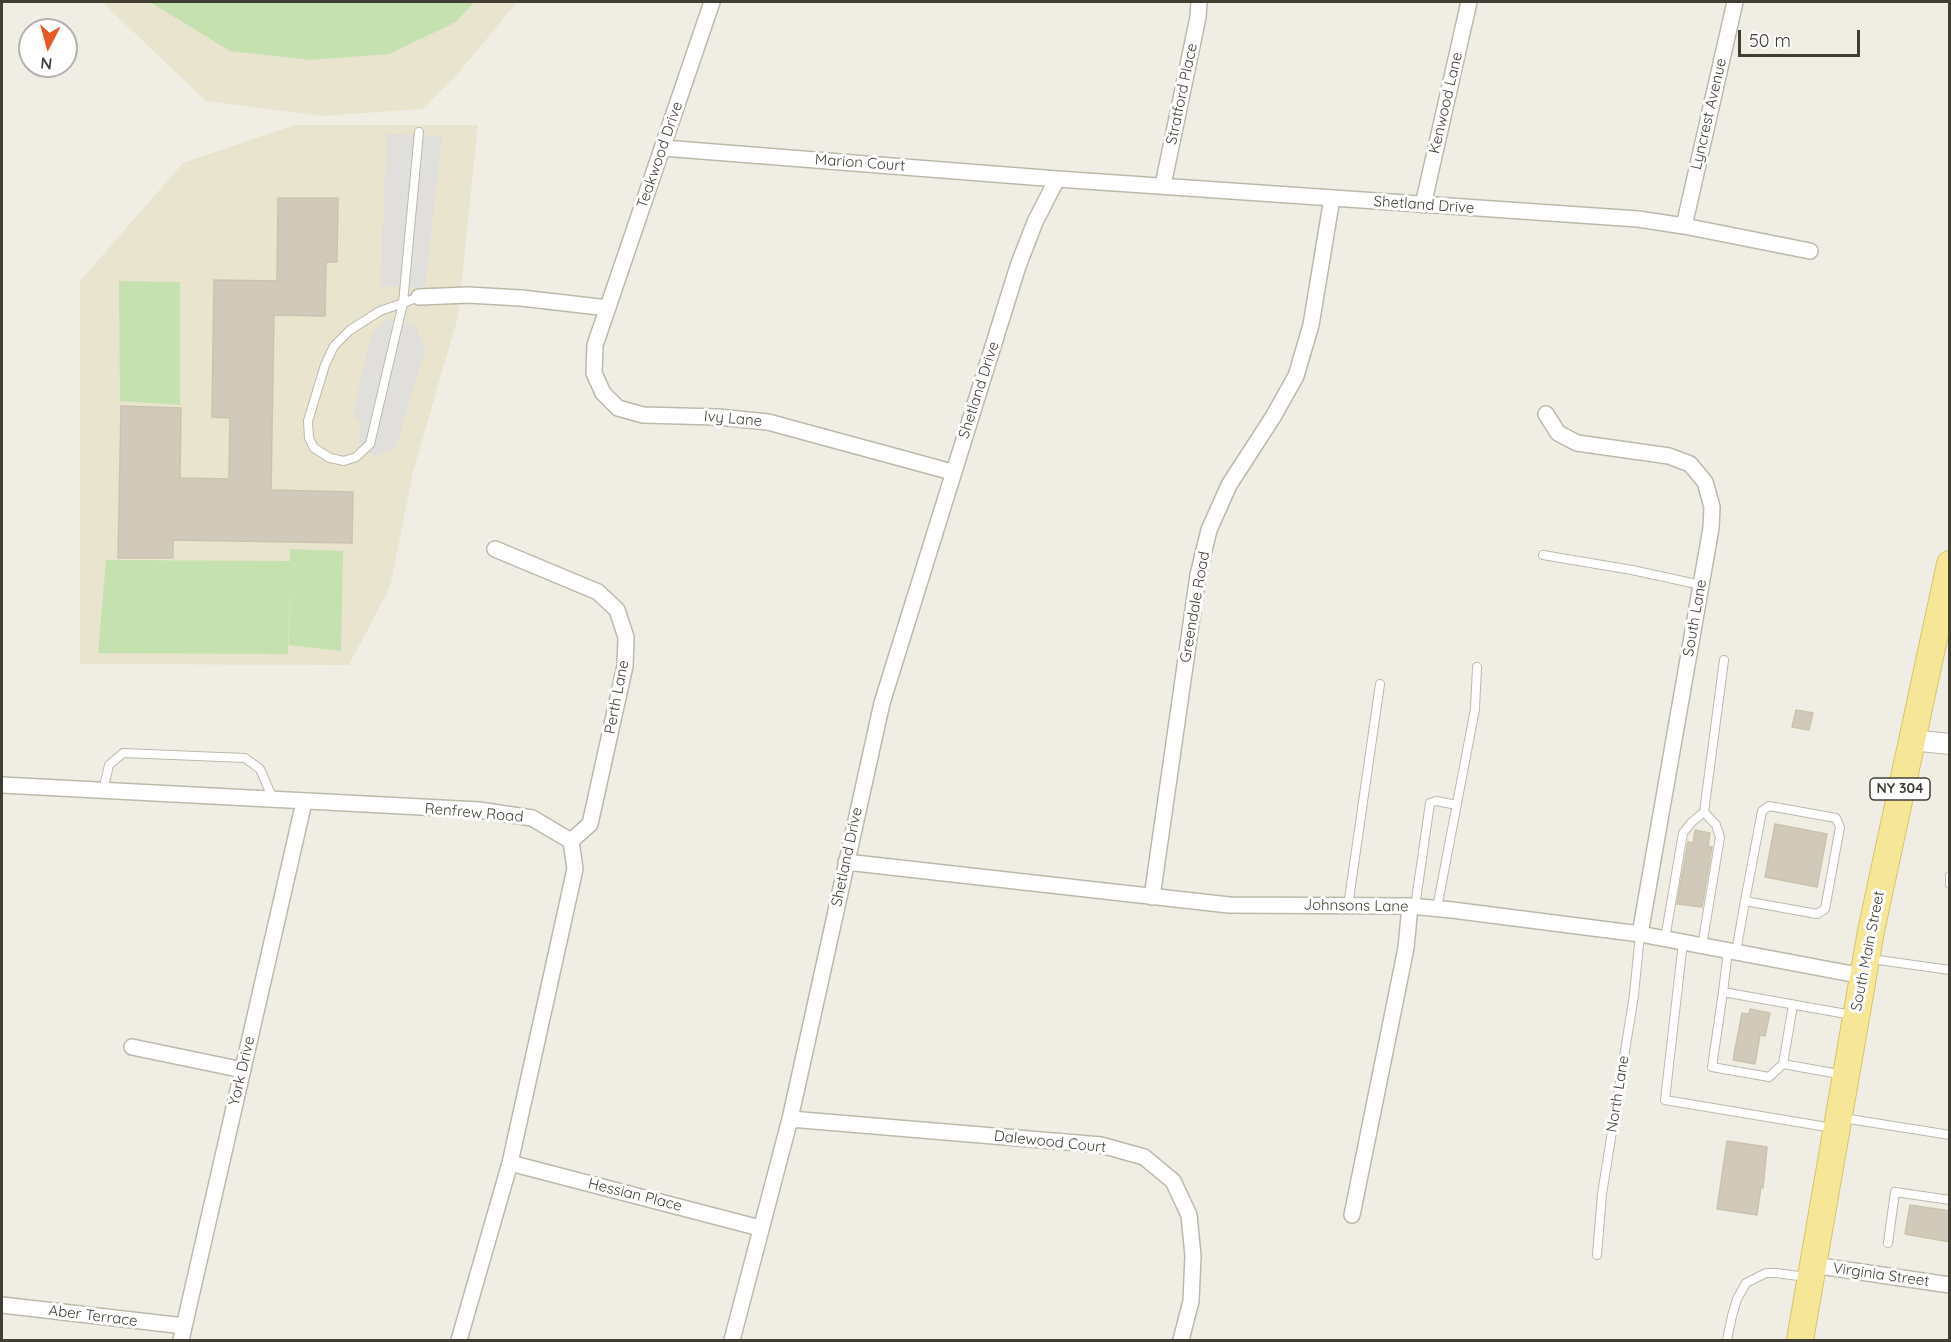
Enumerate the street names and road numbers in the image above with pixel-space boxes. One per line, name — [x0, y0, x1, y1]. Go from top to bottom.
street label: Stratford Place — [1162, 42, 1202, 146]
street label: Kenwood Lane — [1426, 50, 1466, 156]
street label: Lyncrest Avenue — [1687, 56, 1731, 172]
street label: Teakwood Drive — [633, 99, 687, 211]
street label: Marion Court — [814, 151, 906, 175]
street label: Shetland Drive — [1373, 192, 1475, 218]
street label: Shetland Drive — [955, 339, 1003, 441]
street label: Ivy Lane — [703, 407, 763, 431]
street label: Greendale Road — [1176, 550, 1214, 664]
street label: South Lane — [1679, 578, 1711, 658]
street label: Perth Lane — [601, 658, 633, 736]
road number: NY 304 — [1870, 778, 1930, 800]
street label: Renfrew Road — [424, 800, 524, 826]
street label: Shetland Drive — [828, 806, 866, 908]
street label: South Main Street — [1848, 889, 1888, 1013]
street label: Johnsons Lane — [1303, 896, 1409, 916]
street label: York Drive — [225, 1034, 259, 1108]
street label: North Lane — [1603, 1054, 1633, 1134]
street label: Dalewood Court — [993, 1127, 1107, 1157]
street label: Hessian Place — [586, 1175, 684, 1215]
street label: Virginia Street — [1832, 1259, 1930, 1291]
street label: Aber Terrace — [47, 1302, 139, 1330]

